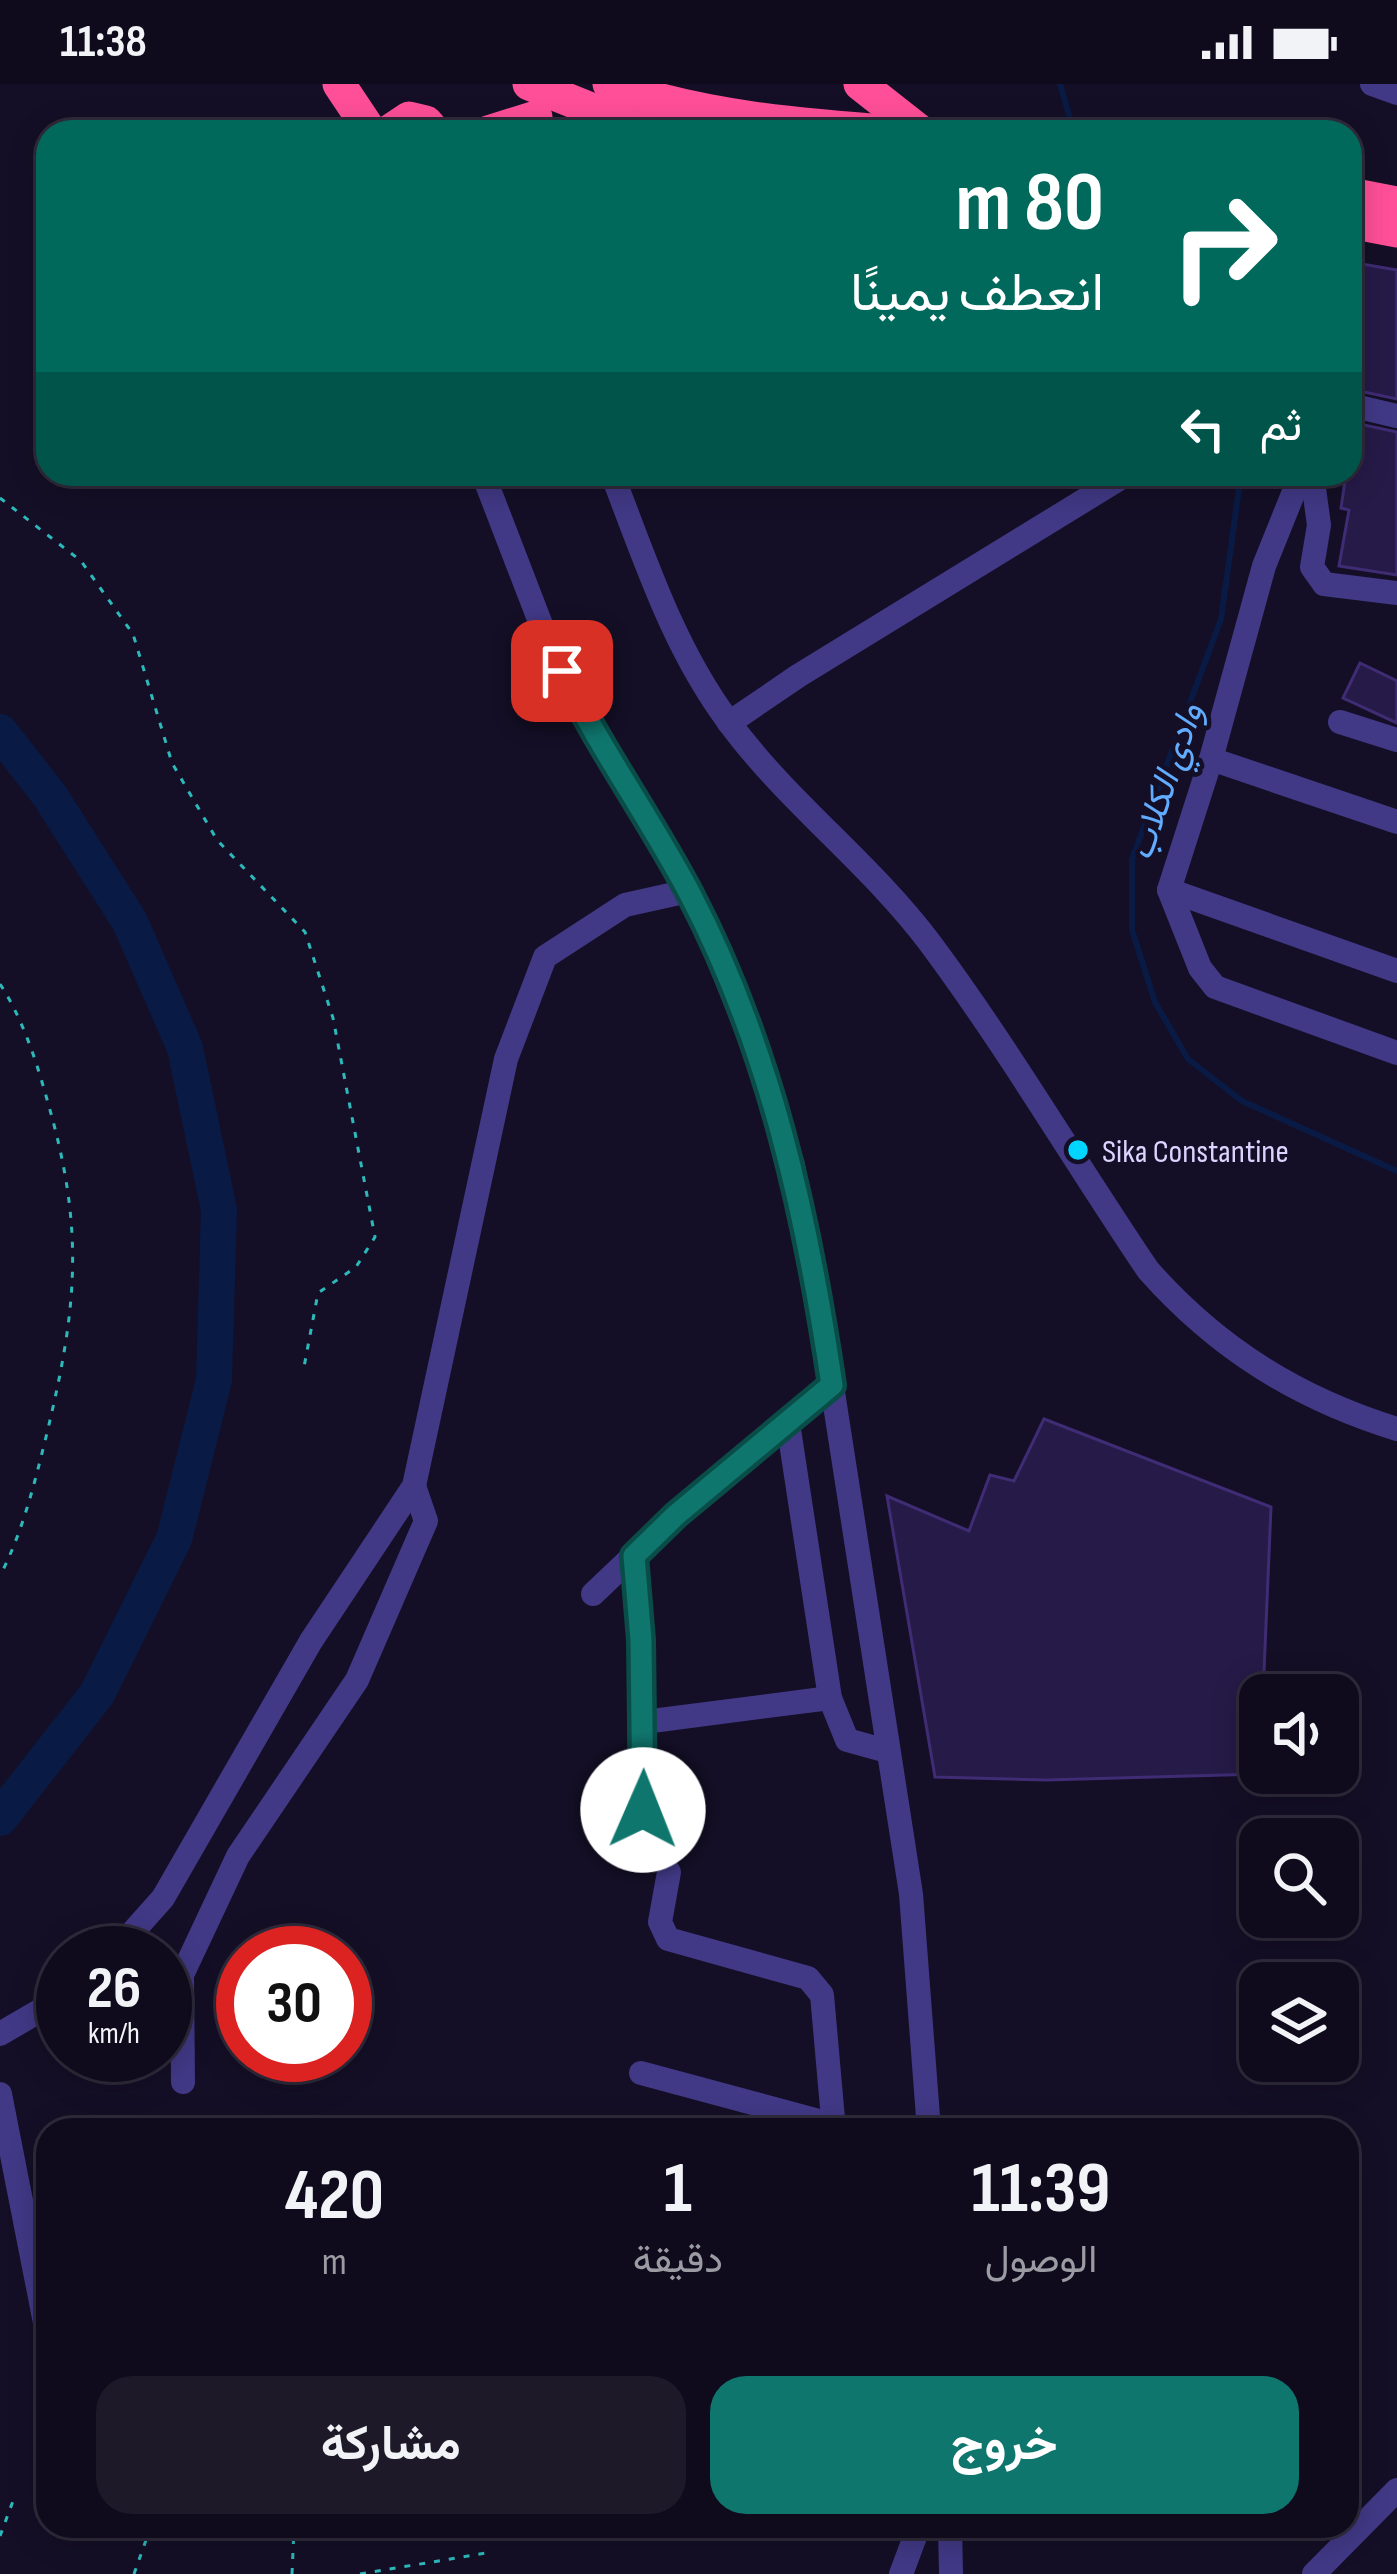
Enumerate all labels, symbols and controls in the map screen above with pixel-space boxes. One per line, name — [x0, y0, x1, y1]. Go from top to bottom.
text: 11:38 — [60, 15, 147, 70]
text: 80 m — [956, 153, 1104, 254]
icon: right — [1146, 168, 1302, 324]
text: انعطف يمينًا — [850, 261, 1104, 326]
icon: left — [1170, 396, 1236, 462]
text: ثم — [1260, 399, 1302, 454]
pin — [511, 620, 613, 722]
icon: arrive — [529, 638, 595, 704]
water label: وادي الكلاب — [1120, 698, 1219, 868]
place label: Sika Constantine — [1102, 1132, 1289, 1172]
marker: Sika Constantine — [1065, 1137, 1091, 1163]
map controls — [1239, 1674, 1359, 2082]
button: sound — [1239, 1674, 1359, 1794]
position arrow — [580, 1747, 706, 1873]
button: search — [1239, 1818, 1359, 1938]
speed limit sign: 30 — [216, 1926, 372, 2082]
text: 26 — [87, 1953, 141, 2025]
button: layers — [1239, 1962, 1359, 2082]
text: km/h — [88, 2016, 140, 2052]
text: 1 — [664, 2146, 692, 2233]
text: 11:39 — [972, 2146, 1110, 2233]
text: 420 — [285, 2153, 384, 2240]
text: دقيقة — [633, 2237, 723, 2284]
text: الوصول — [985, 2237, 1097, 2284]
text: m — [322, 2239, 347, 2286]
button: مشاركة — [96, 2376, 686, 2514]
button: خروج — [710, 2376, 1299, 2514]

